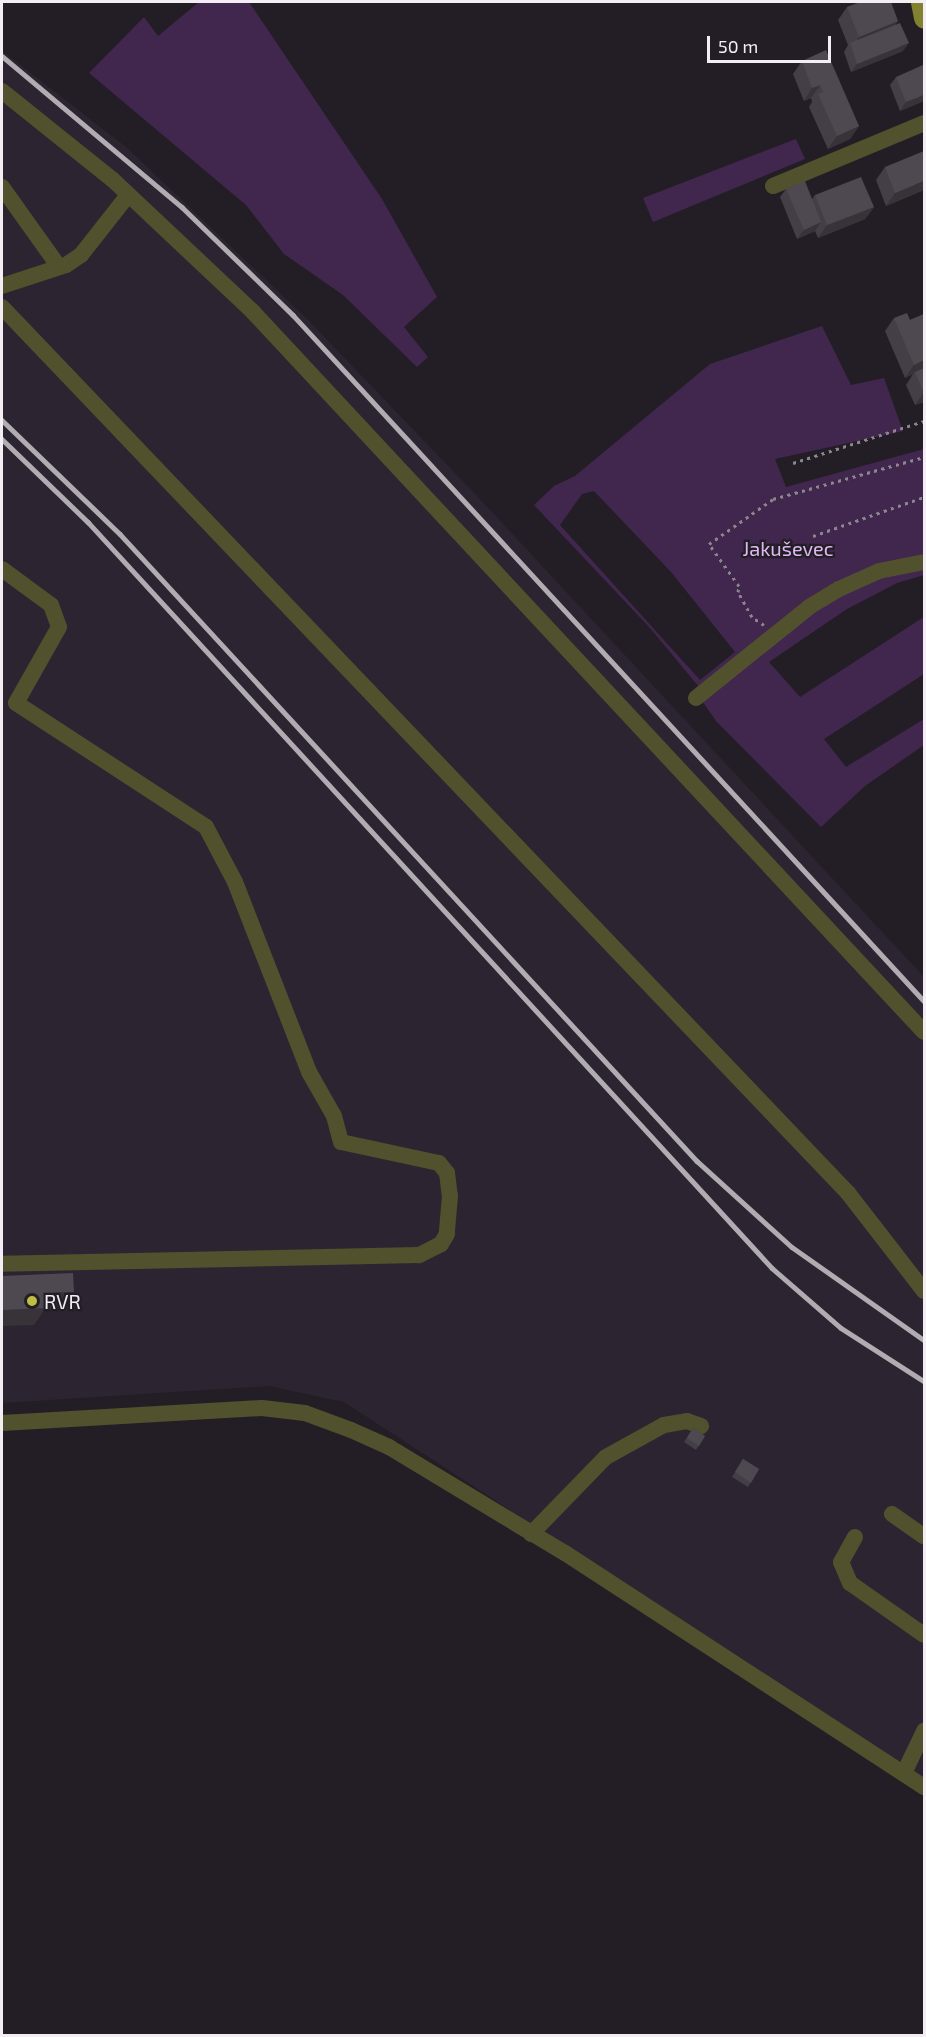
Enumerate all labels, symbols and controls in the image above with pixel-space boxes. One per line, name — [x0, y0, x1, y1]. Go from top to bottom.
scale bar — [710, 24, 834, 62]
text: 50 m — [718, 35, 758, 57]
park label: Jakuševec — [742, 536, 834, 560]
place label: RVR — [44, 1289, 81, 1313]
marker: RVR — [25, 1294, 39, 1308]

